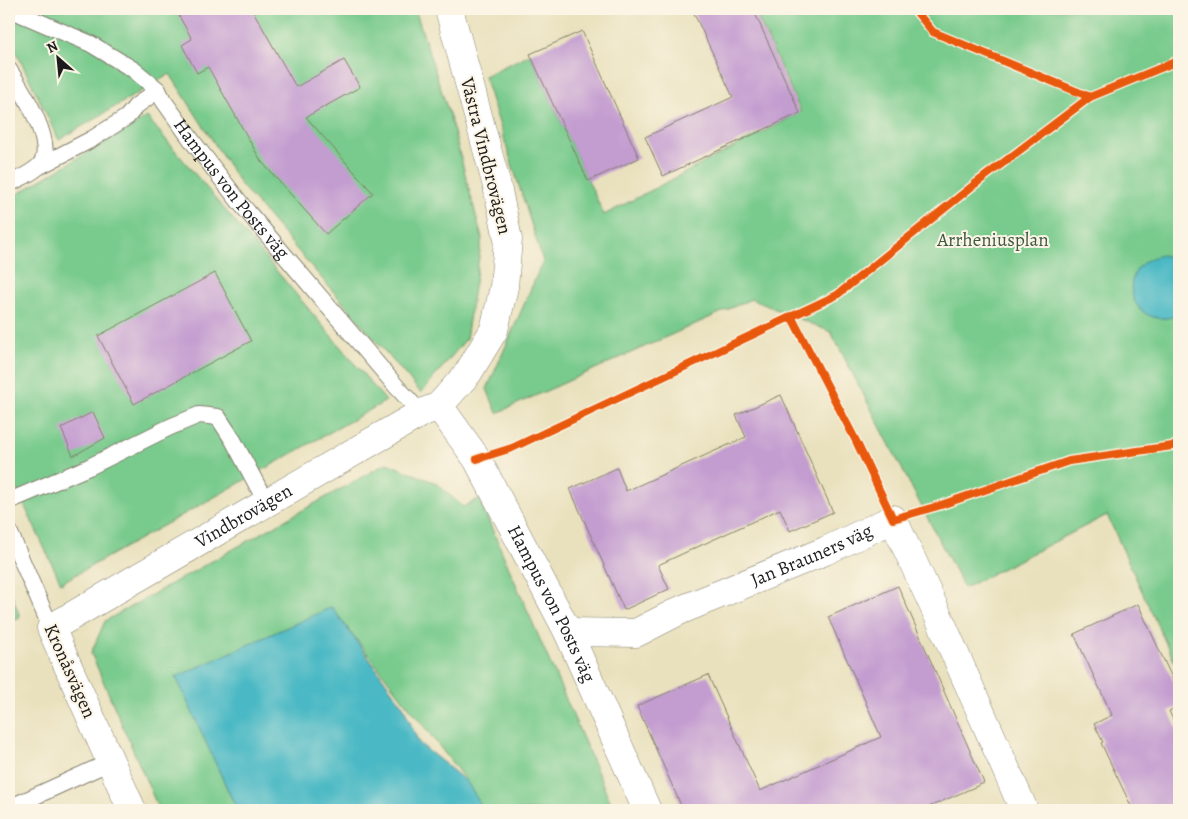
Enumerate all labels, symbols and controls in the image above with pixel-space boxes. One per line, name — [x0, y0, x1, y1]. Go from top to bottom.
north arrow — [32, 32, 82, 82]
text: N — [43, 36, 61, 58]
street label: Västra Vindbrovägen — [454, 74, 518, 237]
street label: Hampus von Posts väg — [167, 113, 296, 265]
park label: Arrheniusplan — [936, 227, 1049, 253]
street label: Vindbrovägen — [189, 478, 297, 555]
street label: Jan Brauners väg — [747, 517, 877, 593]
street label: Hampus von Posts väg — [501, 520, 602, 687]
street label: Kronåsvägen — [38, 620, 102, 722]

